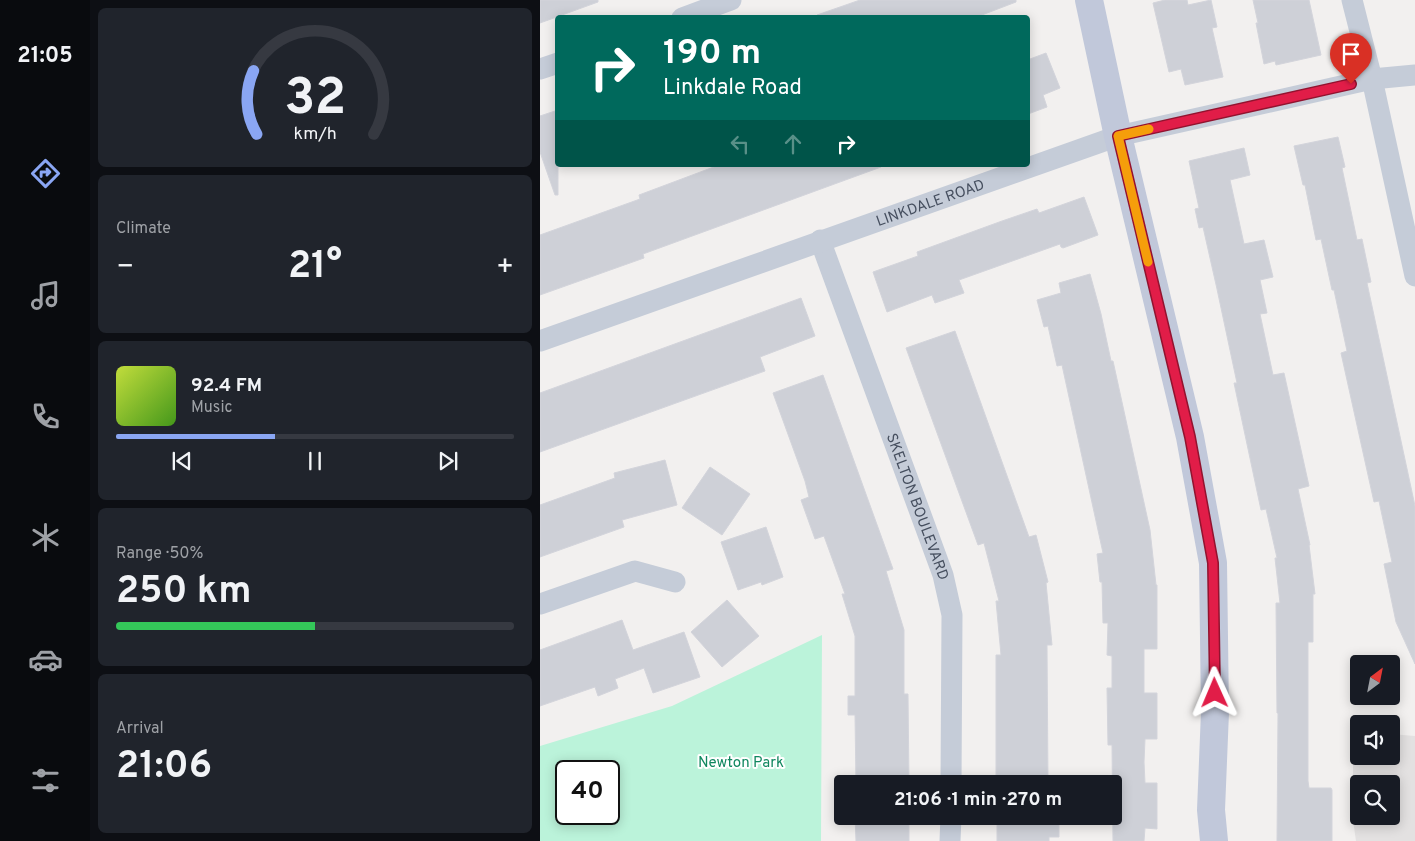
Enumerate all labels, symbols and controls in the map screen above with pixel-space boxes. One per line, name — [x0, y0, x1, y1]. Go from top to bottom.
text: 190 m — [663, 32, 761, 76]
pin — [1330, 33, 1372, 84]
icon: right — [580, 35, 645, 100]
icon: arrive — [1337, 40, 1365, 68]
text: 21:05 — [17, 43, 73, 70]
text: 32 — [284, 67, 346, 133]
text: Linkdale Road — [663, 75, 802, 102]
text: km/h — [293, 123, 337, 146]
icon: left — [726, 130, 754, 158]
icon: ahead — [779, 130, 807, 158]
icon: right — [832, 130, 860, 158]
icon: directions — [28, 156, 63, 191]
street label: LINKDALE ROAD — [874, 176, 987, 232]
text: Climate — [116, 219, 171, 239]
text: 21° — [288, 243, 342, 292]
text: − — [116, 250, 134, 286]
text: + — [496, 250, 514, 286]
icon: music — [28, 278, 63, 313]
text: 92.4 FM — [191, 374, 262, 398]
text: Music — [191, 398, 232, 418]
icon: phone — [28, 399, 63, 434]
street label: SKELTON BOULEVARD — [881, 431, 952, 583]
icon: previous — [168, 447, 196, 475]
icon: pause — [301, 447, 329, 475]
icon: next — [434, 447, 462, 475]
icon: climate — [28, 520, 63, 555]
text: Range · 50% — [116, 544, 204, 564]
text: 250 km — [116, 568, 251, 617]
icon: car — [28, 642, 63, 677]
north arrow — [1350, 655, 1400, 705]
map controls — [1350, 655, 1400, 825]
position arrow — [1188, 666, 1240, 718]
button: sound — [1350, 715, 1400, 765]
text: Arrival — [116, 719, 164, 739]
text: 21:06 — [116, 743, 212, 792]
park label: Newton Park — [698, 754, 784, 773]
speed limit sign: 40 — [555, 760, 620, 825]
icon: filters — [28, 763, 63, 798]
button: search — [1350, 775, 1400, 825]
text: 21:06 · 1 min · 270 m — [894, 788, 1062, 812]

